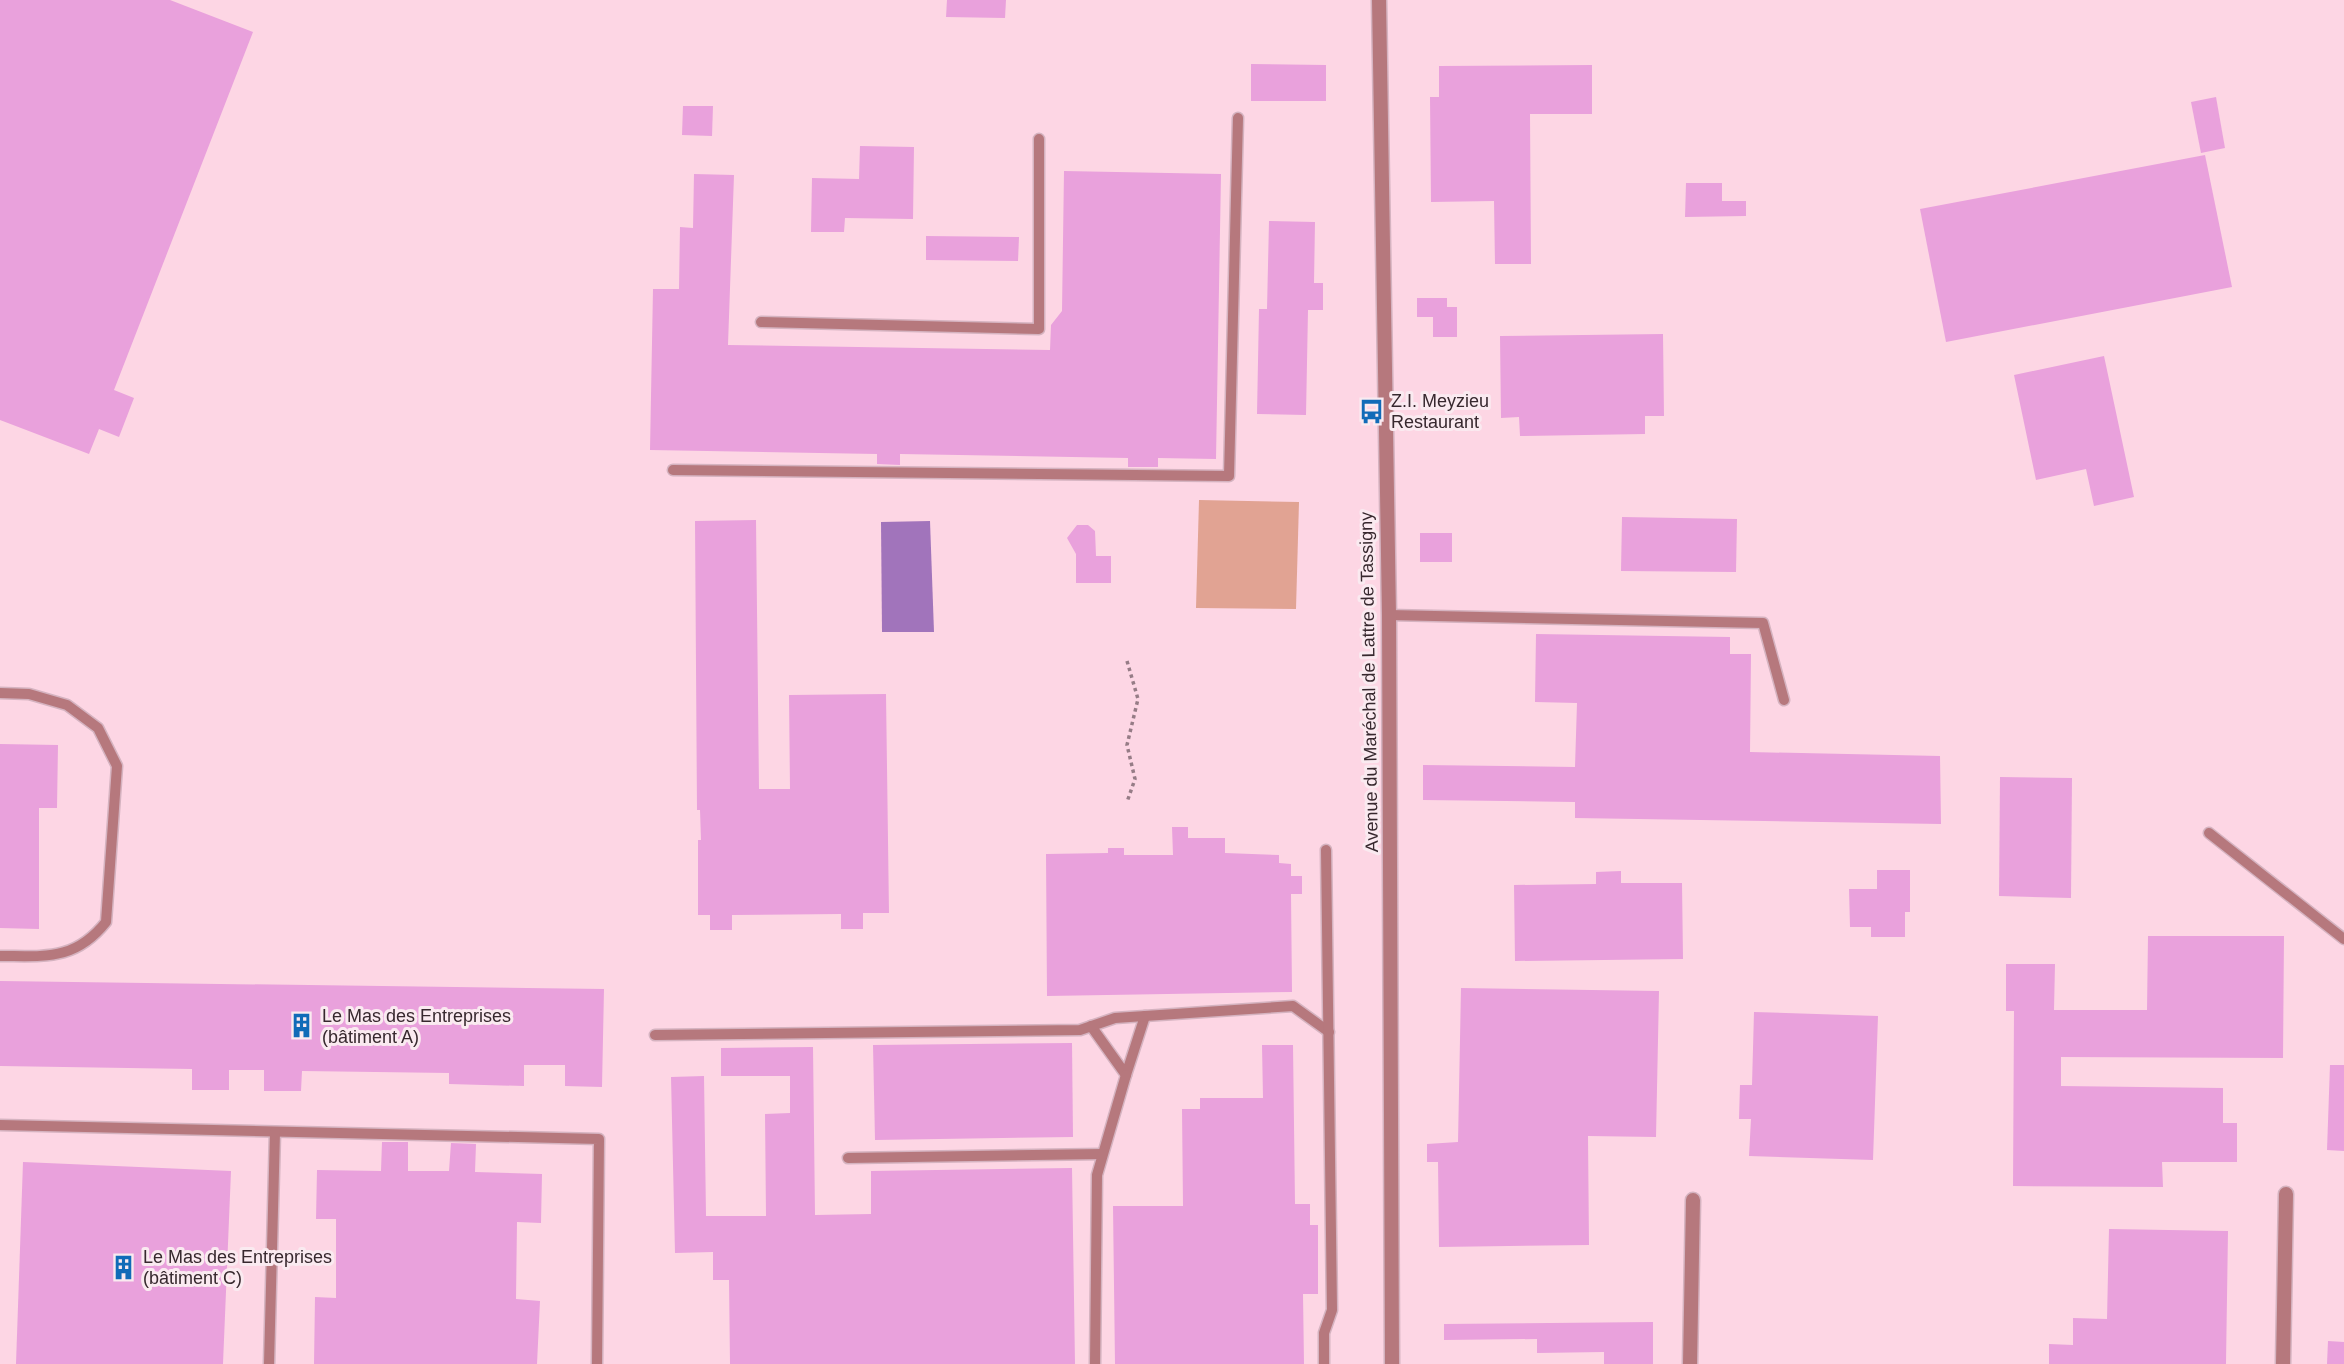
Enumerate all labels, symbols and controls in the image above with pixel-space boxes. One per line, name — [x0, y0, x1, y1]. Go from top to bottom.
place label: Z.I. Meyzieu Restaurant — [1391, 391, 1489, 432]
bus stop icon: Z.I. Meyzieu Restaurant — [1357, 397, 1385, 425]
street label: Avenue du Maréchal de Lattre de Tassigny — [1356, 512, 1382, 852]
place label: Le Mas des Entreprises (bâtiment A) — [322, 1006, 511, 1047]
building icon: Le Mas des Entreprises (bâtiment A) — [288, 1012, 316, 1040]
place label: Le Mas des Entreprises (bâtiment C) — [143, 1247, 332, 1288]
building icon: Le Mas des Entreprises (bâtiment C) — [109, 1253, 137, 1281]

